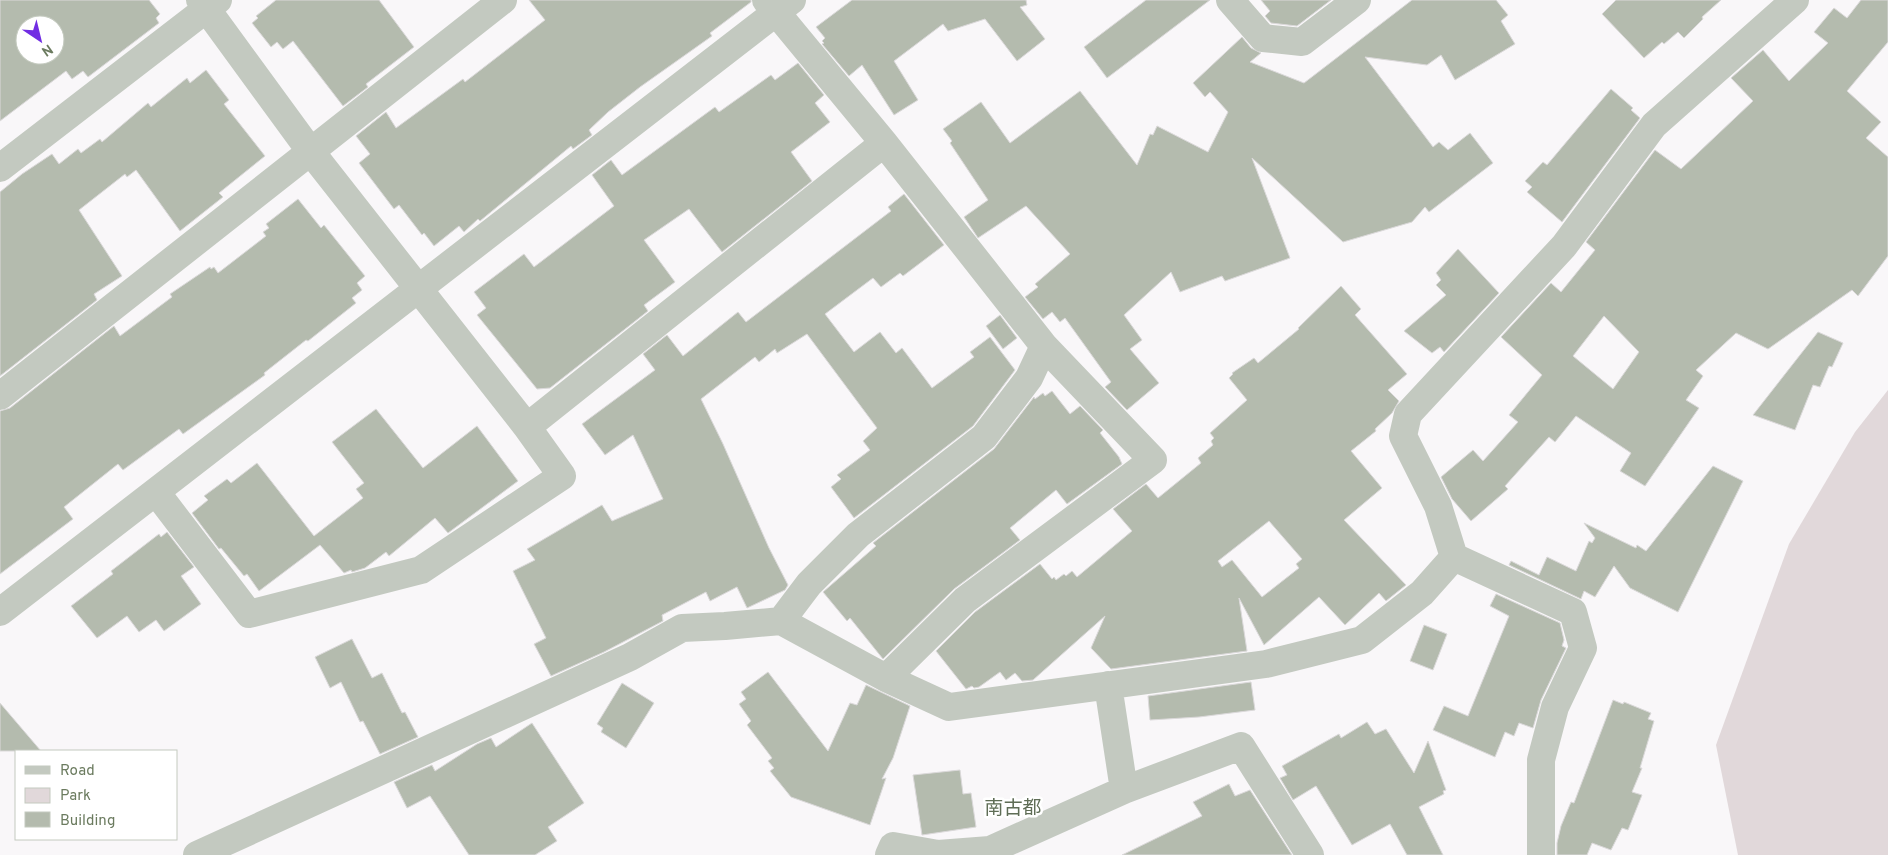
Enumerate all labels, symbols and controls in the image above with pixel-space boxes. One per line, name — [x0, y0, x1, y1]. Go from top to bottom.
north arrow — [15, 15, 65, 65]
text: N — [38, 40, 56, 59]
legend — [15, 750, 178, 840]
text: Road — [60, 762, 95, 781]
text: Park — [60, 787, 91, 806]
district label: 南古都 — [984, 797, 1042, 821]
text: Building — [60, 812, 115, 831]

